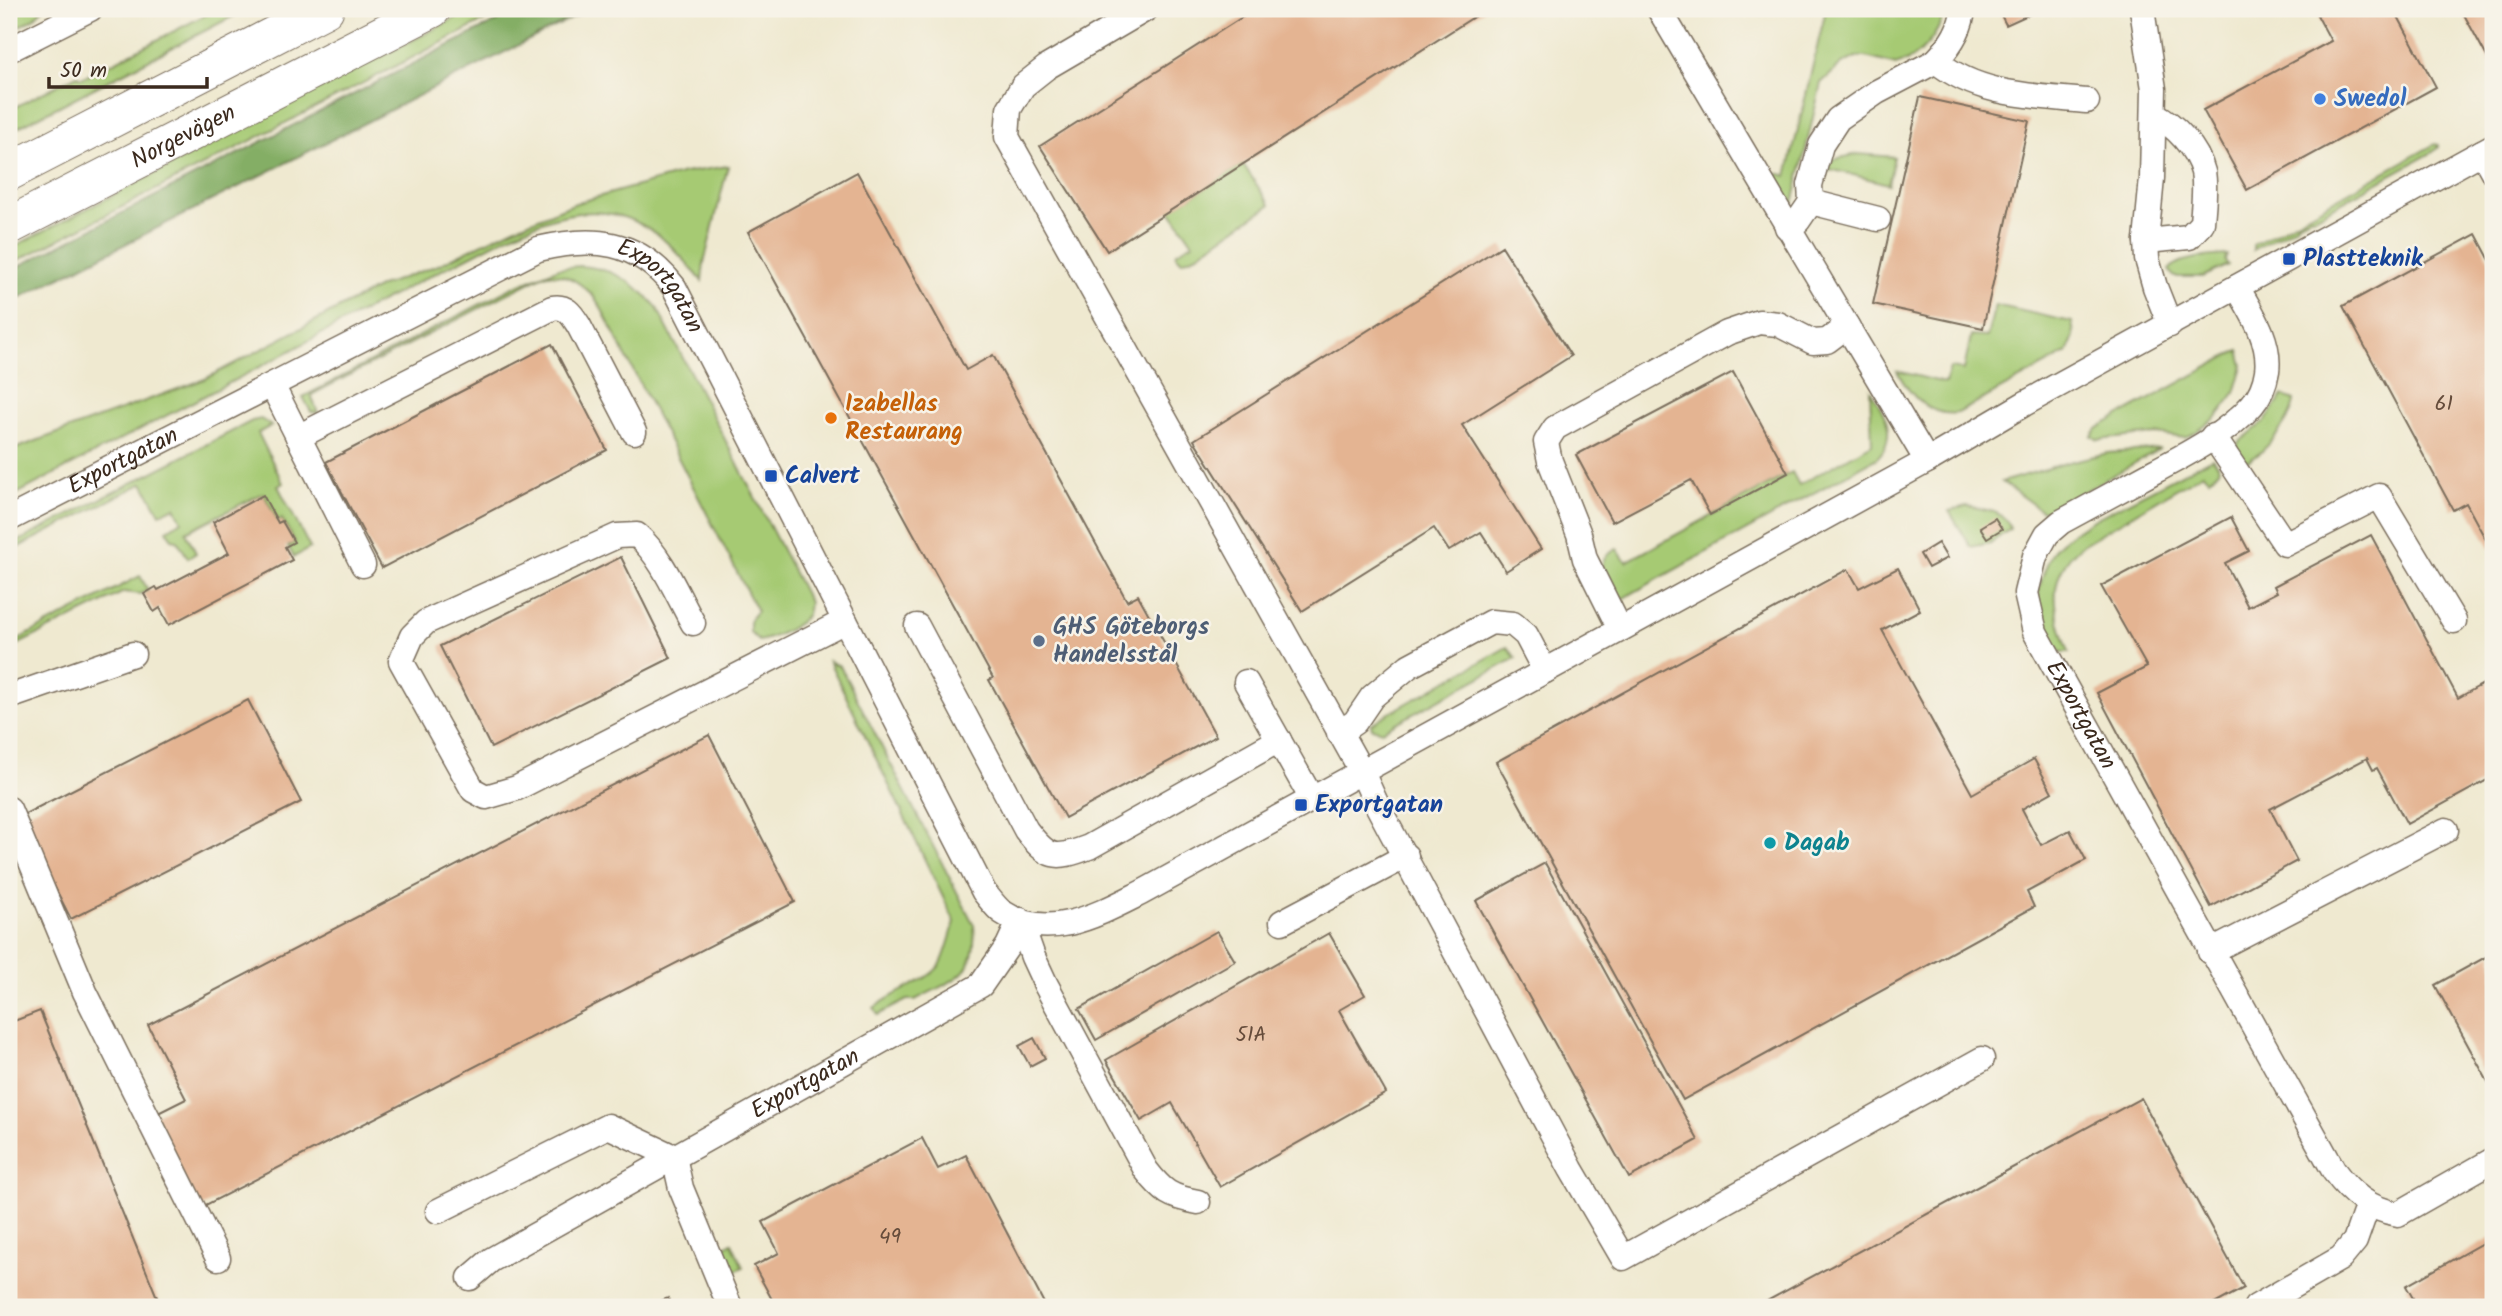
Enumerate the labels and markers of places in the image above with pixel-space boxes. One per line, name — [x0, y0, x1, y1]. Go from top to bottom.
place label: Swedol — [2334, 80, 2407, 119]
marker: Swedol — [2312, 91, 2328, 107]
place label: Plastteknik — [2303, 240, 2424, 279]
marker: Plastteknik — [2281, 251, 2297, 267]
place label: Izabellas Restaurang — [845, 385, 963, 452]
marker: Izabellas Restaurang — [823, 410, 839, 426]
place label: Calvert — [785, 457, 861, 496]
marker: Calvert — [763, 468, 779, 484]
place label: GHS Göteborgs Handelsstål — [1053, 608, 1209, 675]
marker: GHS Göteborgs Handelsstål — [1031, 633, 1047, 649]
place label: Exportgatan — [1315, 786, 1443, 825]
marker: Exportgatan — [1293, 797, 1309, 813]
place label: Dagab — [1784, 824, 1850, 863]
marker: Dagab — [1762, 835, 1778, 851]

